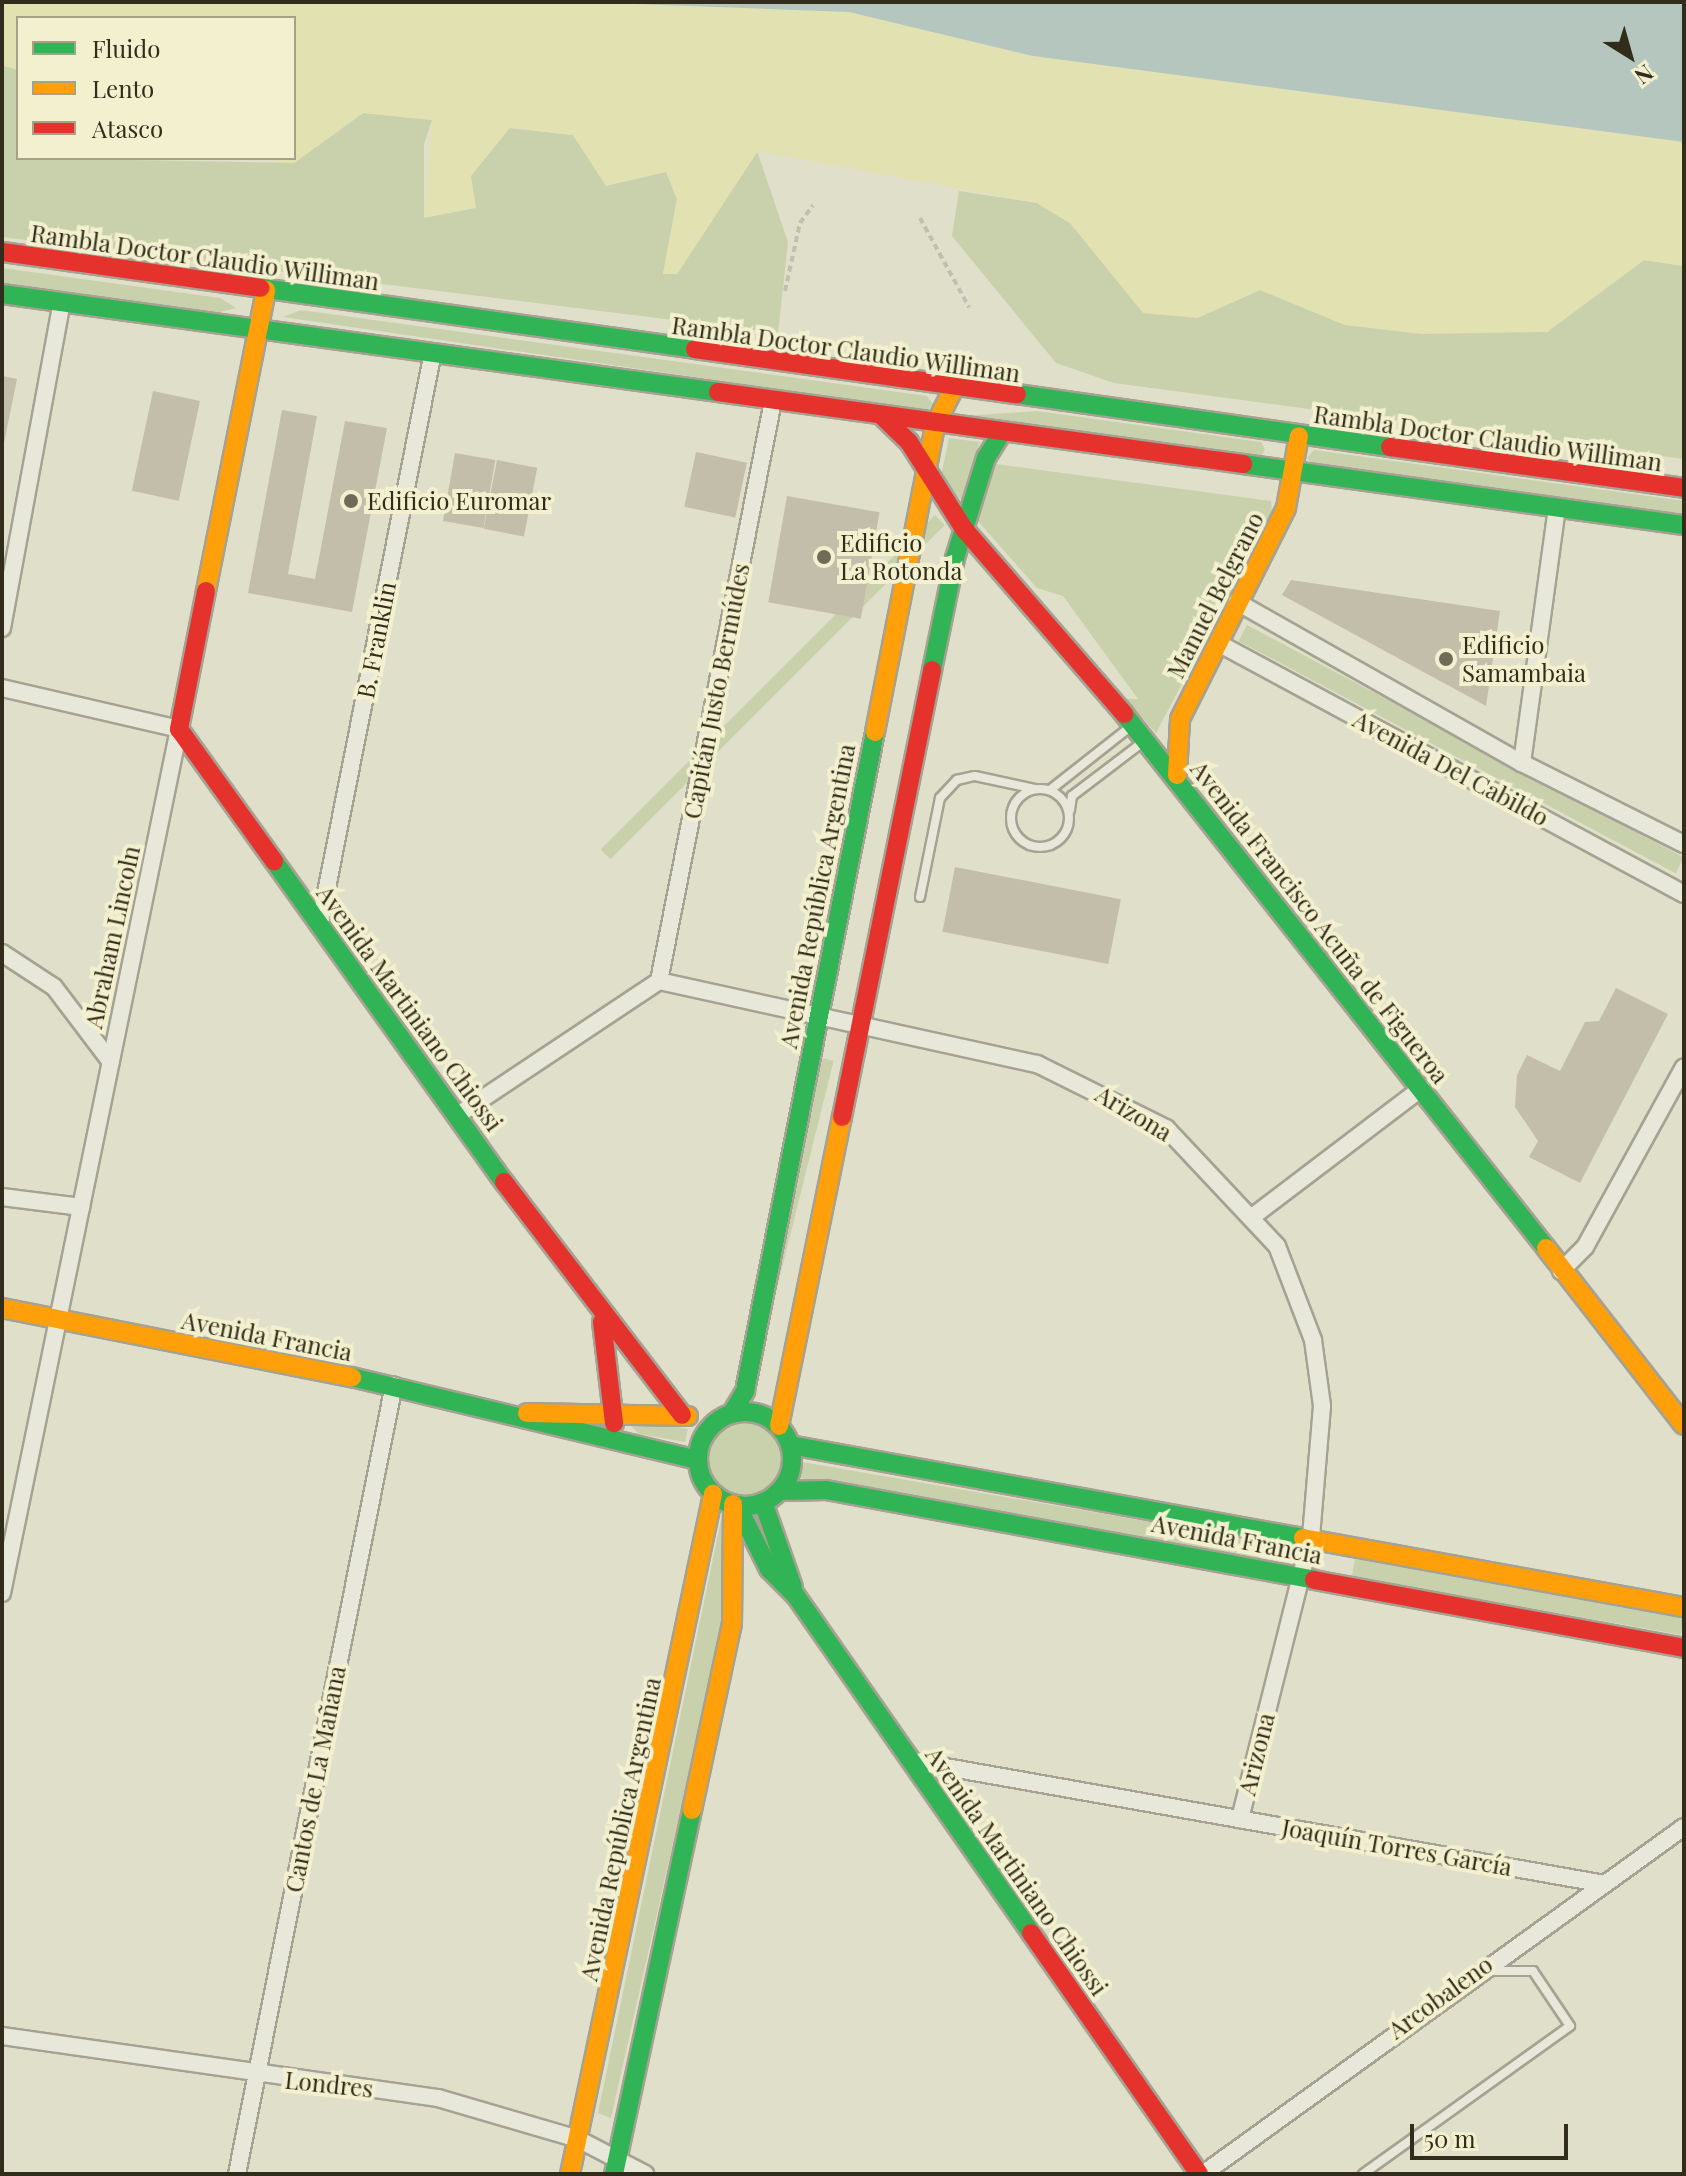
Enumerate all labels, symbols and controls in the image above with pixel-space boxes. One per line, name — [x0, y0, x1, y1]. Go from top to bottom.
legend — [16, 16, 296, 160]
north arrow — [1590, 16, 1670, 96]
text: Fluido — [92, 32, 160, 64]
text: N — [1629, 58, 1660, 92]
text: Lento — [92, 72, 154, 104]
text: Atasco — [92, 112, 163, 144]
street label: Rambla Doctor Claudio Williman — [28, 218, 382, 296]
street label: Rambla Doctor Claudio Williman — [669, 310, 1023, 388]
street label: Rambla Doctor Claudio Williman — [1311, 399, 1665, 477]
place label: Edificio Euromar — [367, 487, 551, 515]
marker: Edificio Euromar — [342, 492, 360, 510]
street label: Manuel Belgrano — [1161, 507, 1269, 683]
place label: Edificio La Rotonda — [840, 529, 963, 585]
marker: Edificio La Rotonda — [815, 548, 833, 566]
street label: Capitán Justo Bermúdes — [677, 561, 755, 821]
street label: B. Franklin — [351, 579, 401, 701]
place label: Edificio Samambaia — [1462, 631, 1586, 687]
marker: Edificio Samambaia — [1437, 650, 1455, 668]
street label: Avenida Del Cabildo — [1348, 704, 1554, 832]
street label: Avenida República Argentina — [773, 741, 861, 1051]
street label: Avenida Francisco Acuña de Figueroa — [1185, 754, 1455, 1090]
street label: Abraham Lincoln — [79, 843, 145, 1031]
street label: Avenida Martiniano Chiossi — [311, 879, 509, 1137]
street label: Arizona — [1091, 1079, 1177, 1147]
street label: Avenida Francia — [179, 1305, 355, 1367]
street label: Avenida Francia — [1149, 1508, 1325, 1570]
street label: Cantos de La Mañana — [279, 1663, 351, 1895]
street label: Avenida República Argentina — [574, 1674, 666, 1984]
street label: Arizona — [1232, 1710, 1280, 1798]
street label: Avenida Martiniano Chiossi — [920, 1741, 1114, 2001]
street label: Joaquín Torres García — [1279, 1813, 1515, 1881]
street label: Arcobaleno — [1382, 1950, 1498, 2044]
street label: Londres — [283, 2065, 375, 2103]
scale bar — [1414, 2108, 1572, 2158]
text: 50 m — [1424, 2122, 1476, 2154]

